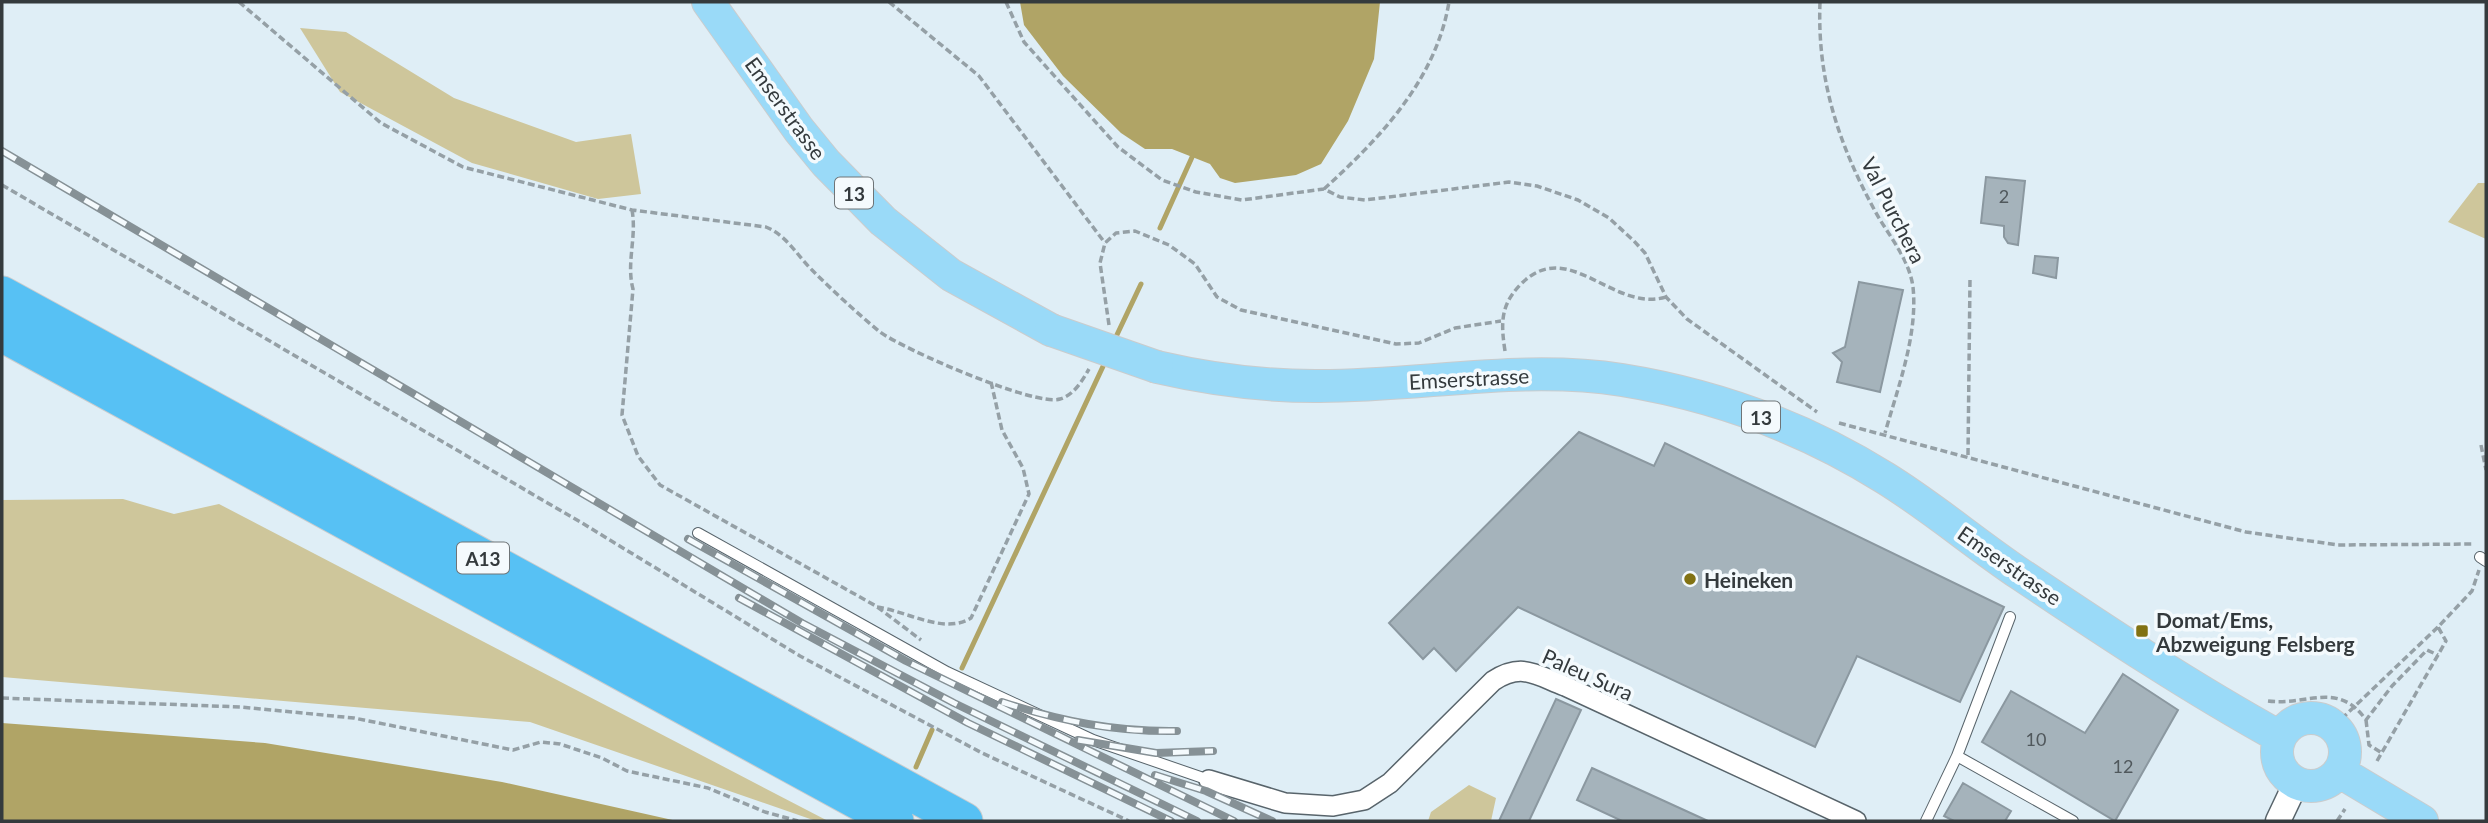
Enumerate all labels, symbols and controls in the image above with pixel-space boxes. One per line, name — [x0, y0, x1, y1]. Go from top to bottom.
street label: Emserstrasse — [740, 52, 832, 164]
street label: Val Purchera — [1857, 153, 1931, 267]
road number: 13 — [835, 178, 873, 209]
house number: 2 — [1999, 185, 2009, 207]
street label: Emserstrasse — [1408, 362, 1530, 394]
road number: 13 — [1742, 402, 1780, 432]
street label: Emserstrasse — [1953, 520, 2067, 610]
road number: A13 — [457, 542, 509, 573]
place label: Heineken — [1704, 567, 1793, 592]
marker: Heineken — [1682, 571, 1698, 587]
place label: Domat/Ems, Abzweigung Felsberg — [2155, 607, 2355, 656]
marker: Domat/Ems, Abzweigung Felsberg — [2134, 623, 2150, 639]
street label: Paleu Sura — [1539, 643, 1637, 705]
house number: 10 — [2026, 728, 2046, 750]
house number: 12 — [2113, 755, 2133, 777]

